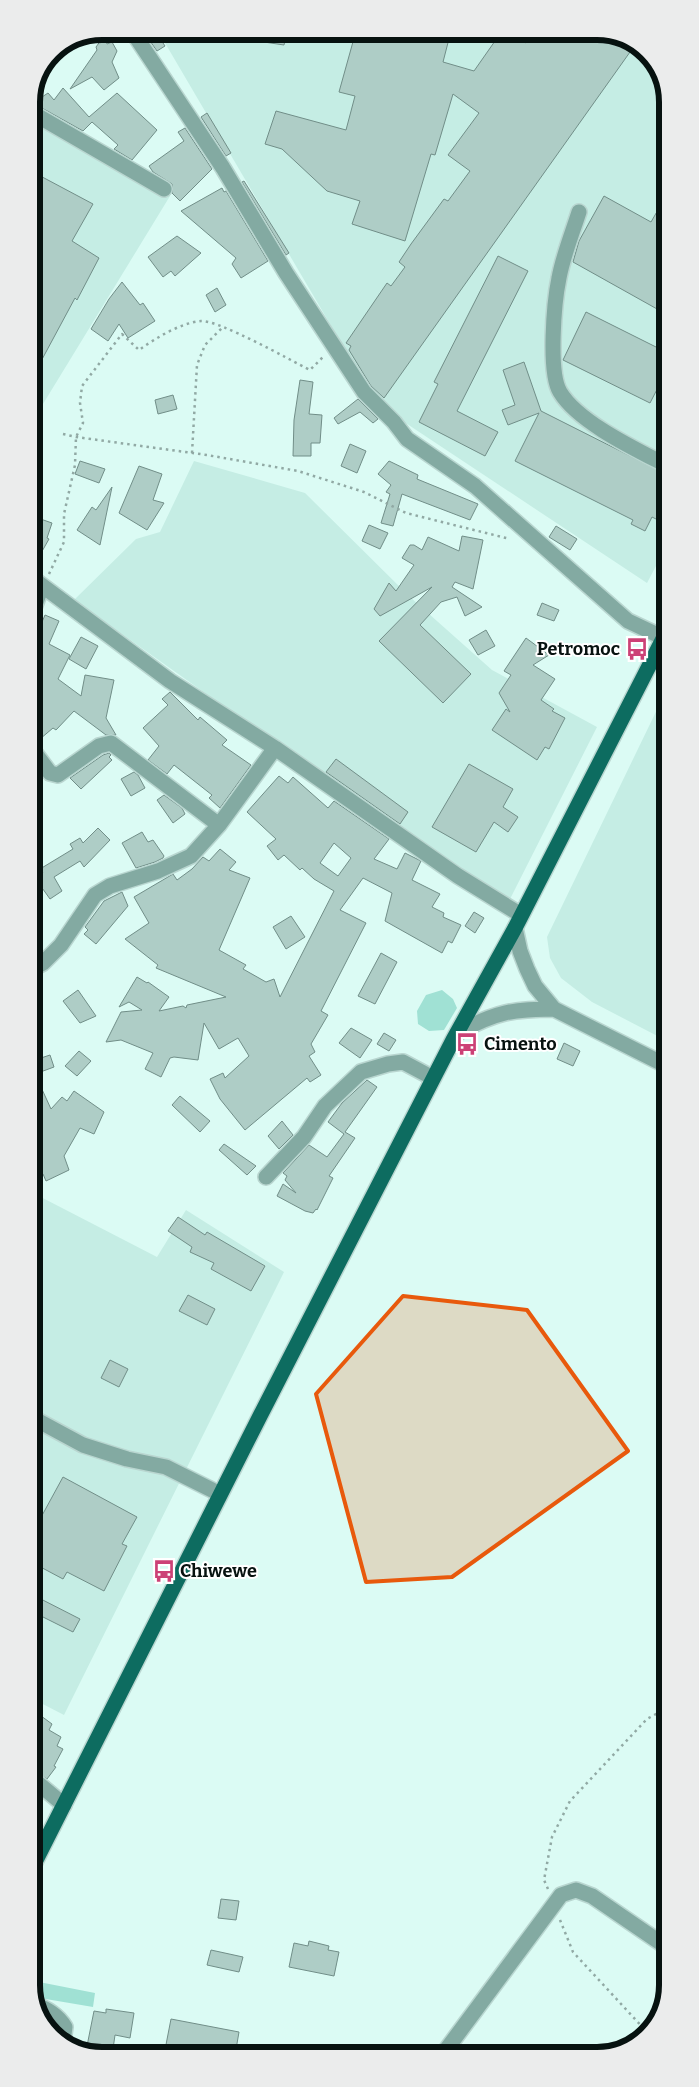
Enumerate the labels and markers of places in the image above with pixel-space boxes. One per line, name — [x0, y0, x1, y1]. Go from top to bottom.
bus stop icon: Petromoc — [624, 636, 650, 662]
place label: Petromoc — [537, 638, 620, 660]
bus stop icon: Cimento — [454, 1031, 480, 1057]
place label: Cimento — [484, 1033, 557, 1055]
bus stop icon: Chiwewe — [151, 1558, 177, 1584]
place label: Chiwewe — [180, 1560, 257, 1582]

